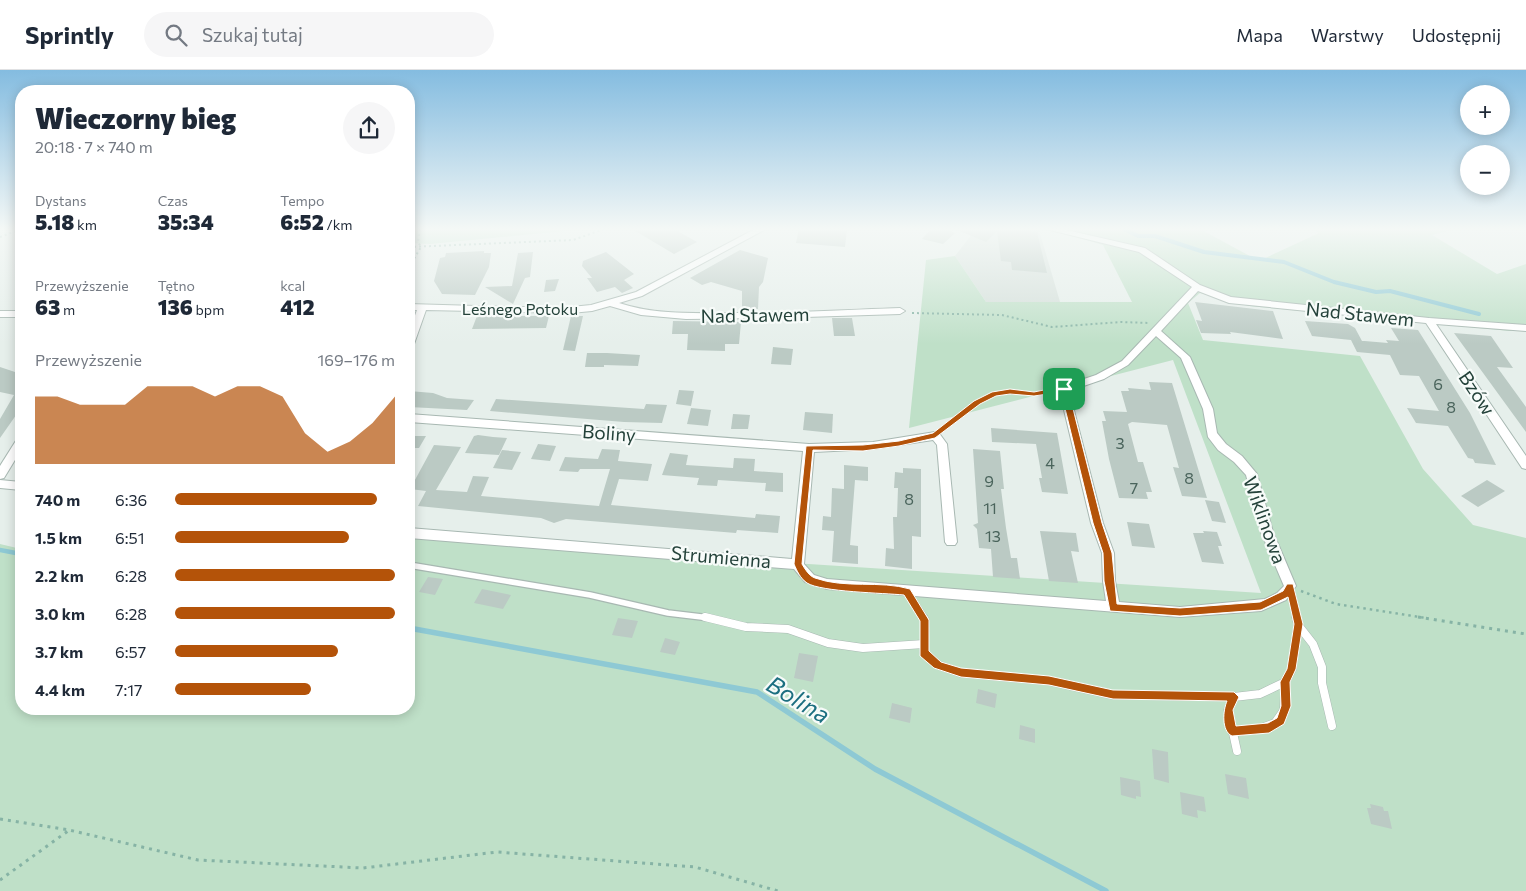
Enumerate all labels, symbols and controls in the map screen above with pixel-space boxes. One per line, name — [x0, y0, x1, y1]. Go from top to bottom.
search box — [144, 12, 494, 57]
text: Sprintly — [25, 20, 114, 49]
icon: search — [162, 21, 190, 49]
text: Szukaj tutaj — [202, 23, 303, 46]
text: Mapa — [1236, 24, 1283, 46]
text: Warstwy — [1311, 24, 1384, 46]
text: Udostępnij — [1412, 24, 1501, 46]
map controls — [1460, 85, 1510, 195]
button: + — [1460, 85, 1510, 135]
text: Wieczorny bieg — [35, 101, 236, 135]
button: share — [343, 102, 395, 154]
text: 20:18 · 7 × 740 m — [35, 137, 153, 156]
button: − — [1460, 145, 1510, 195]
text: Dystans — [35, 192, 86, 209]
text: Czas — [158, 192, 188, 209]
text: Tempo — [280, 192, 324, 209]
text: 5.18 — [35, 209, 74, 234]
text: 35:34 — [158, 209, 214, 234]
text: 6:52 — [280, 209, 324, 234]
text: km — [74, 216, 97, 233]
text: /km — [324, 216, 352, 233]
text: Przewyższenie — [35, 277, 129, 294]
text: Tętno — [158, 277, 195, 294]
text: kcal — [280, 277, 305, 294]
text: 63 — [35, 294, 60, 319]
text: 136 — [158, 294, 193, 319]
text: 412 — [280, 294, 315, 319]
street label: Nad Stawem — [1305, 296, 1415, 331]
street label: Leśnego Potoku — [462, 299, 578, 318]
text: m — [60, 301, 75, 318]
text: bpm — [193, 301, 224, 318]
street label: Nad Stawem — [700, 302, 810, 327]
text: Przewyższenie — [35, 350, 142, 369]
text: 169–176 m — [318, 350, 395, 369]
street label: Bzów — [1454, 366, 1500, 419]
pin — [1043, 368, 1085, 410]
house number: 6 — [1433, 374, 1443, 393]
icon: arrive — [1050, 375, 1078, 403]
house number: 8 — [1446, 397, 1456, 416]
street label: Boliny — [581, 419, 637, 446]
house number: 3 — [1115, 433, 1125, 452]
house number: 4 — [1045, 453, 1055, 472]
house number: 8 — [1184, 468, 1194, 487]
house number: 9 — [984, 471, 994, 490]
street label: Wiklinowa — [1239, 473, 1292, 567]
house number: 7 — [1130, 478, 1138, 497]
house number: 8 — [904, 489, 914, 508]
text: 740 m — [35, 490, 80, 509]
text: 6:36 — [115, 490, 147, 509]
house number: 11 — [983, 498, 997, 517]
house number: 13 — [985, 526, 1001, 545]
text: 1.5 km — [35, 528, 82, 547]
text: 6:51 — [115, 528, 145, 547]
street label: Strumienna — [670, 541, 772, 572]
text: 2.2 km — [35, 566, 84, 585]
text: 6:28 — [115, 566, 147, 585]
text: 3.0 km — [35, 604, 85, 623]
text: 6:28 — [115, 604, 147, 623]
text: 3.7 km — [35, 642, 83, 661]
text: 6:57 — [115, 642, 146, 661]
water label: Bolina — [762, 669, 836, 729]
text: 4.4 km — [35, 680, 85, 699]
text: 7:17 — [115, 680, 143, 699]

